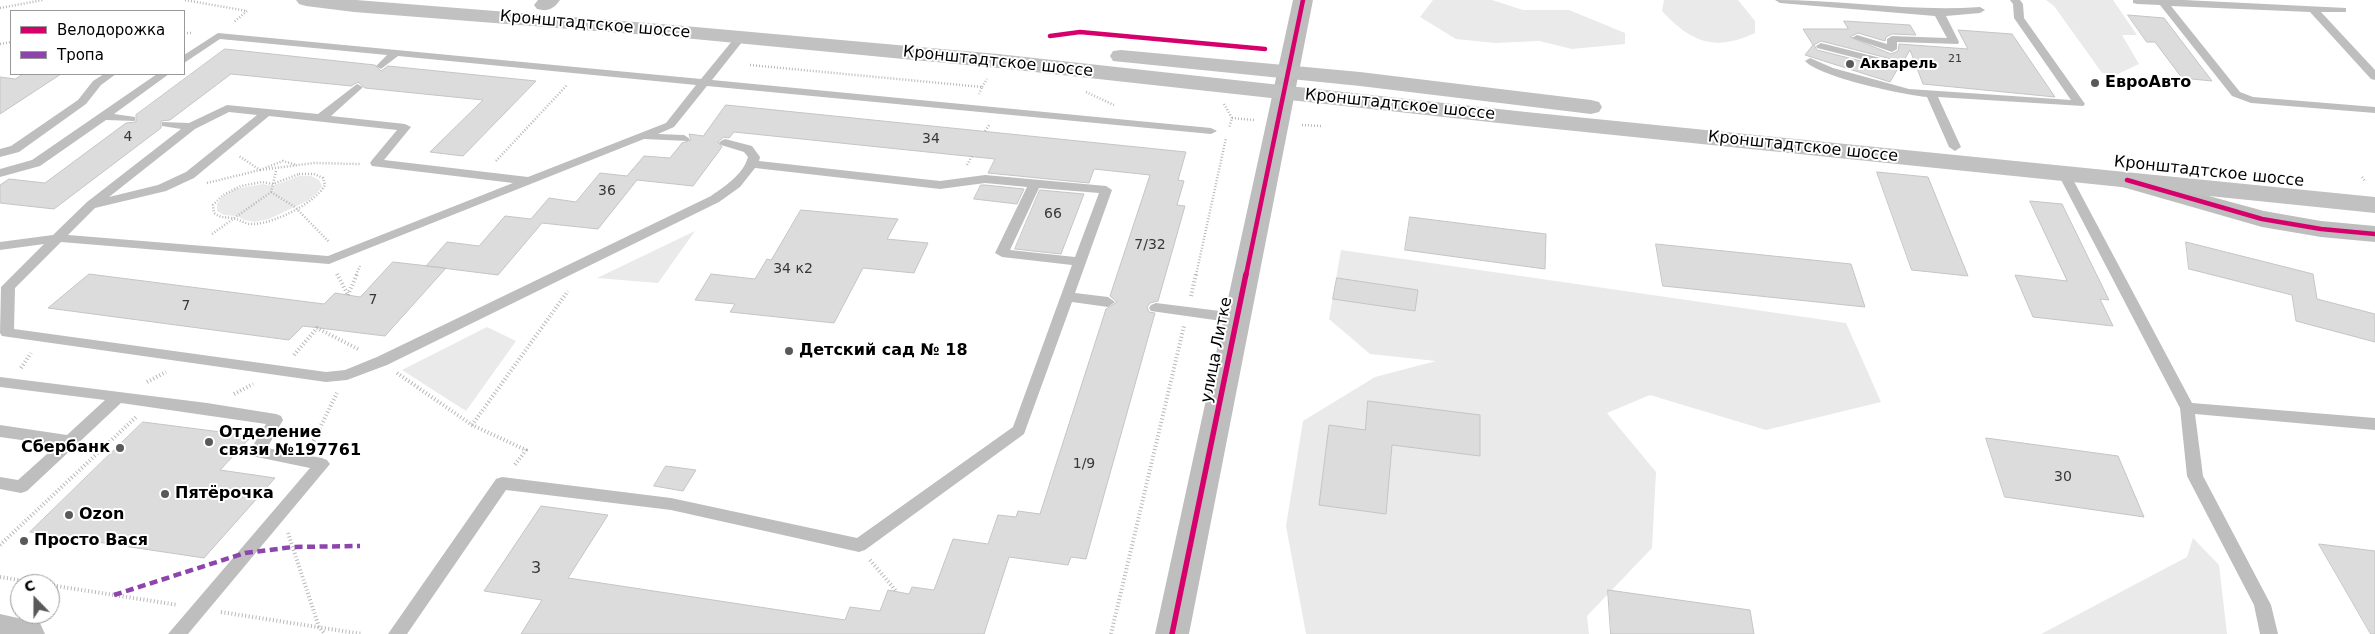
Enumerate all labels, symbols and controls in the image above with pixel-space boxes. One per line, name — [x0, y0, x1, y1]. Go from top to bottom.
street label: Кронштадтское шоссе — [499, 7, 691, 43]
legend — [10, 10, 185, 75]
text: Велодорожка — [57, 21, 165, 39]
street label: Кронштадтское шоссе — [902, 42, 1094, 82]
text: Тропа — [57, 46, 104, 64]
house number: 21 — [1948, 52, 1962, 66]
place label: Акварель — [1860, 56, 1937, 72]
marker: Акварель — [1844, 58, 1856, 70]
place label: ЕвроАвто — [2105, 73, 2191, 93]
marker: ЕвроАвто — [2089, 77, 2101, 89]
street label: Кронштадтское шоссе — [1304, 85, 1496, 125]
street label: Кронштадтское шоссе — [1707, 127, 1899, 167]
house number: 4 — [124, 129, 132, 145]
house number: 34 — [922, 131, 940, 147]
street label: Кронштадтское шоссе — [2113, 152, 2305, 192]
house number: 36 — [598, 183, 616, 199]
house number: 66 — [1044, 206, 1062, 222]
house number: 7/32 — [1134, 237, 1166, 253]
house number: 34 к2 — [773, 261, 813, 277]
house number: 7 — [369, 292, 377, 308]
street label: улица Литке — [1197, 296, 1237, 404]
house number: 7 — [182, 298, 190, 314]
place label: Детский сад № 18 — [799, 341, 968, 361]
marker: Детский сад № 18 — [783, 345, 795, 357]
place label: Отделение связи №197761 — [219, 423, 361, 461]
marker: Отделение связи №197761 — [203, 436, 215, 448]
place label: Сбербанк — [21, 438, 110, 458]
marker: Сбербанк — [114, 442, 126, 454]
house number: 1/9 — [1073, 456, 1095, 472]
house number: 30 — [2054, 469, 2072, 485]
place label: Пятёрочка — [175, 484, 274, 504]
marker: Пятёрочка — [159, 488, 171, 500]
place label: Ozon — [79, 505, 124, 525]
marker: Ozon — [63, 509, 75, 521]
place label: Просто Вася — [34, 531, 148, 551]
marker: Просто Вася — [18, 535, 30, 547]
house number: 3 — [531, 559, 541, 579]
north arrow — [10, 574, 60, 624]
text: С — [22, 577, 38, 595]

